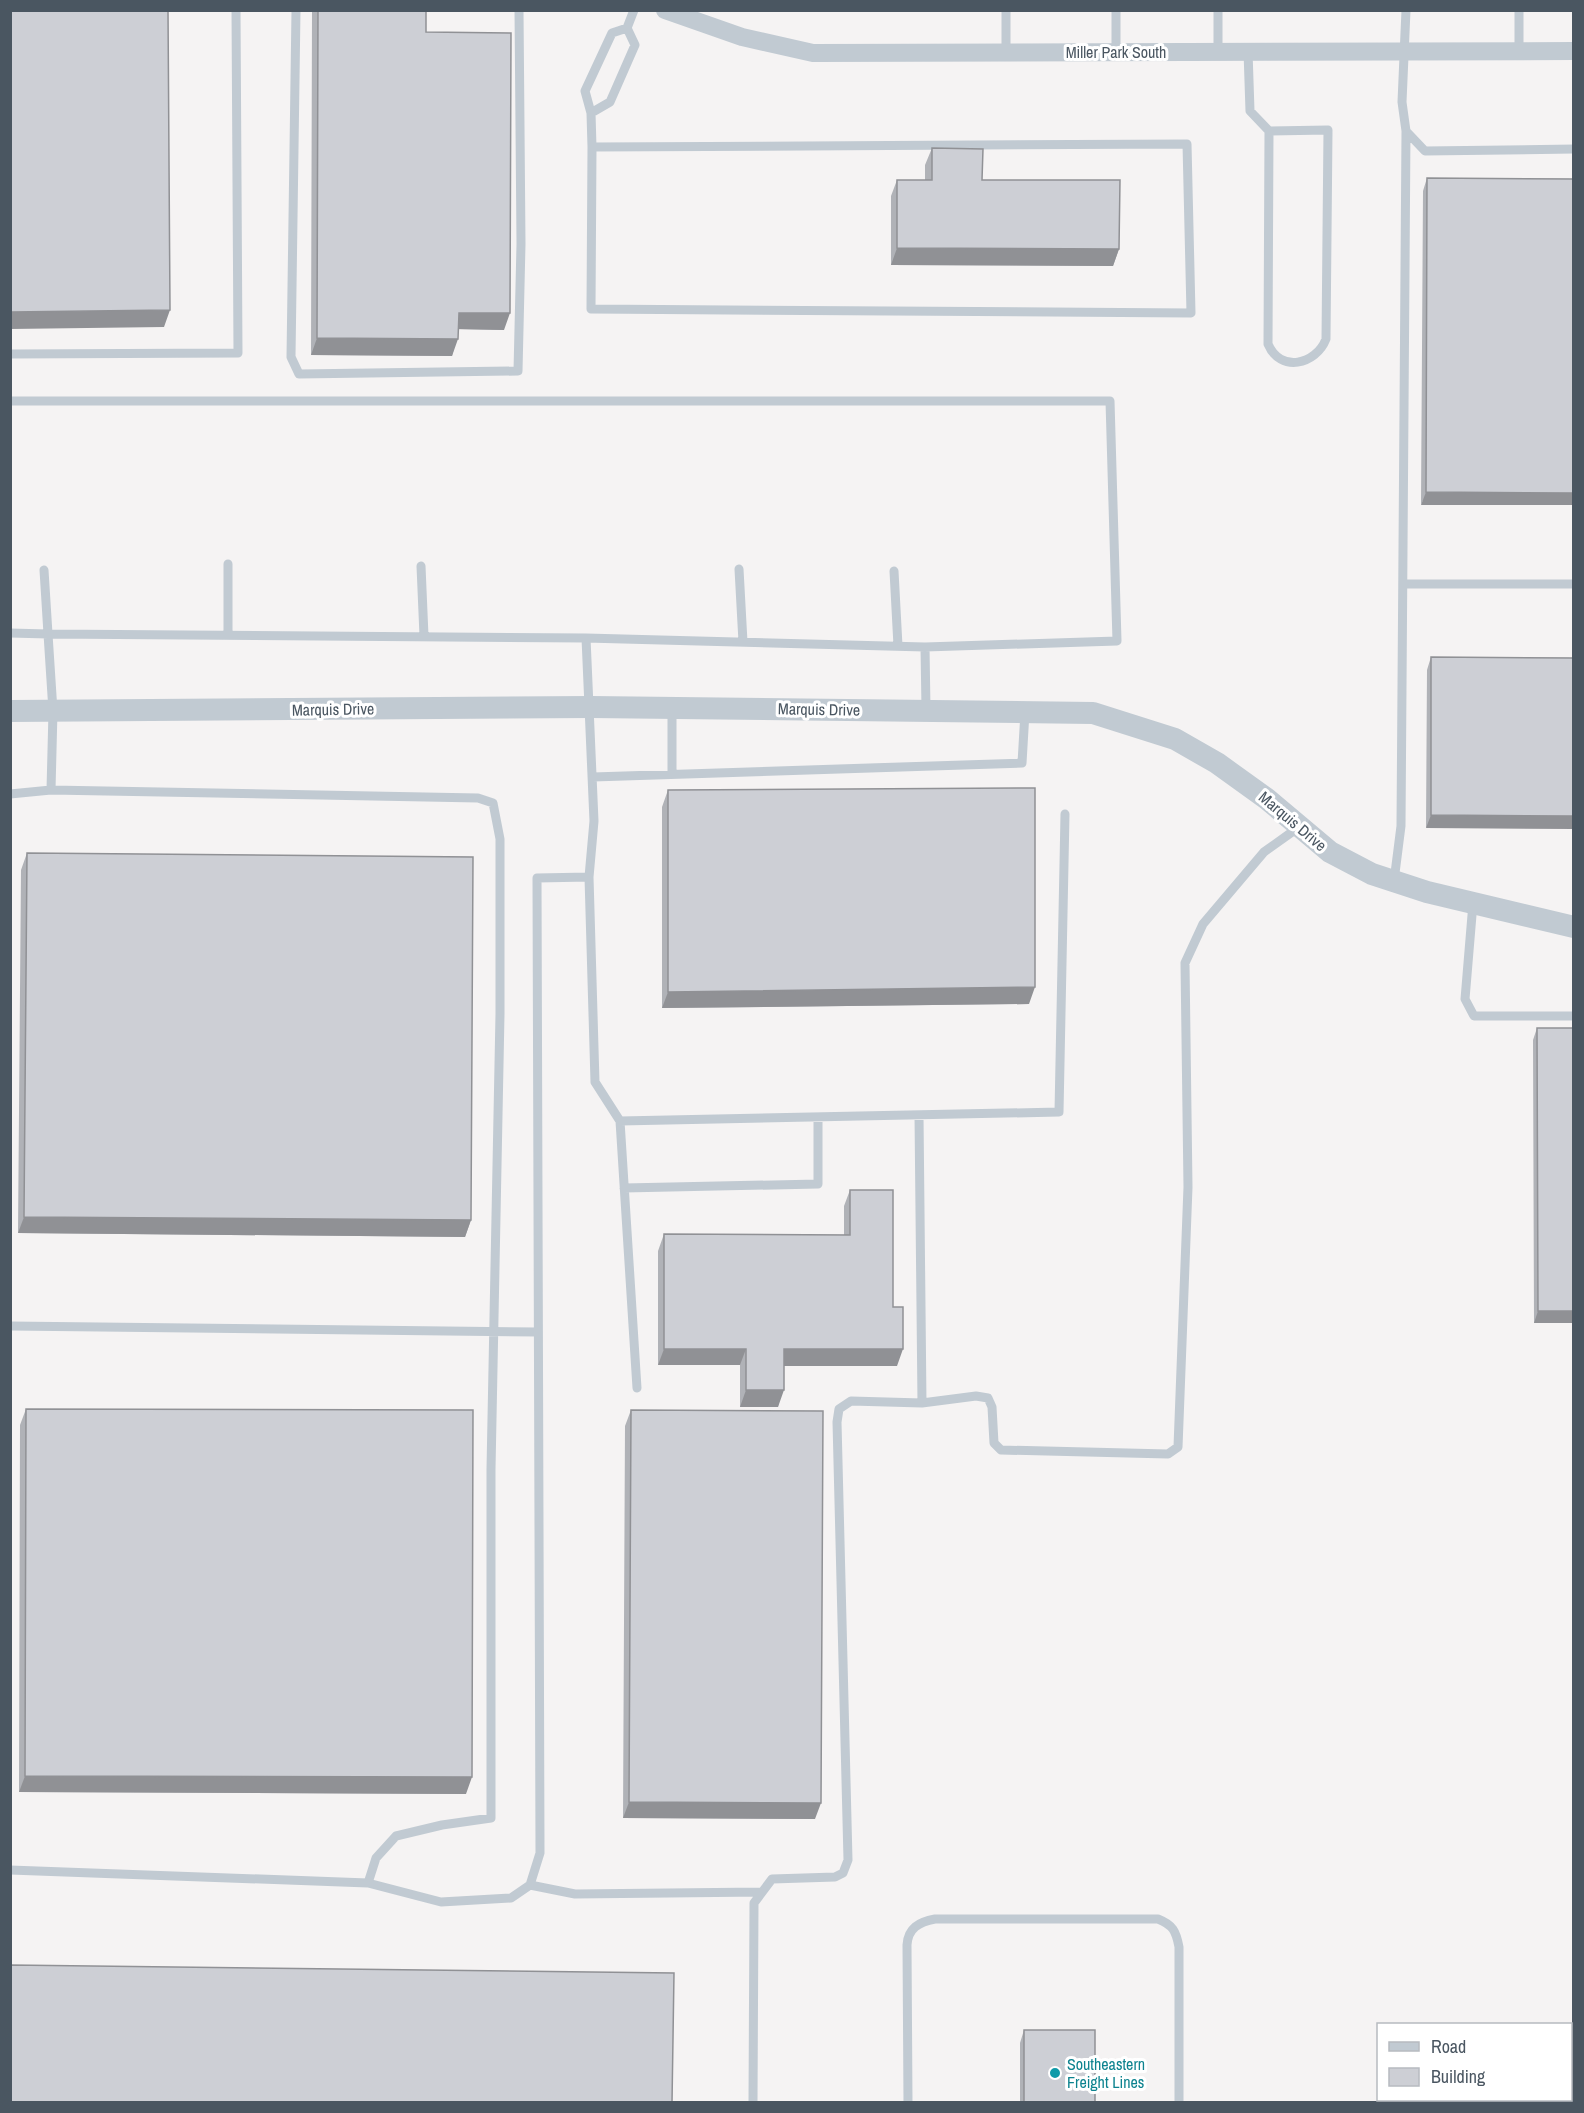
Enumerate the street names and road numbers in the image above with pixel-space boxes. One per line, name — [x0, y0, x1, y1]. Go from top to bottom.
street label: Miller Park South — [1066, 41, 1166, 63]
street label: Marquis Drive — [292, 697, 374, 721]
street label: Marquis Drive — [778, 697, 860, 721]
street label: Marquis Drive — [1254, 786, 1332, 856]

